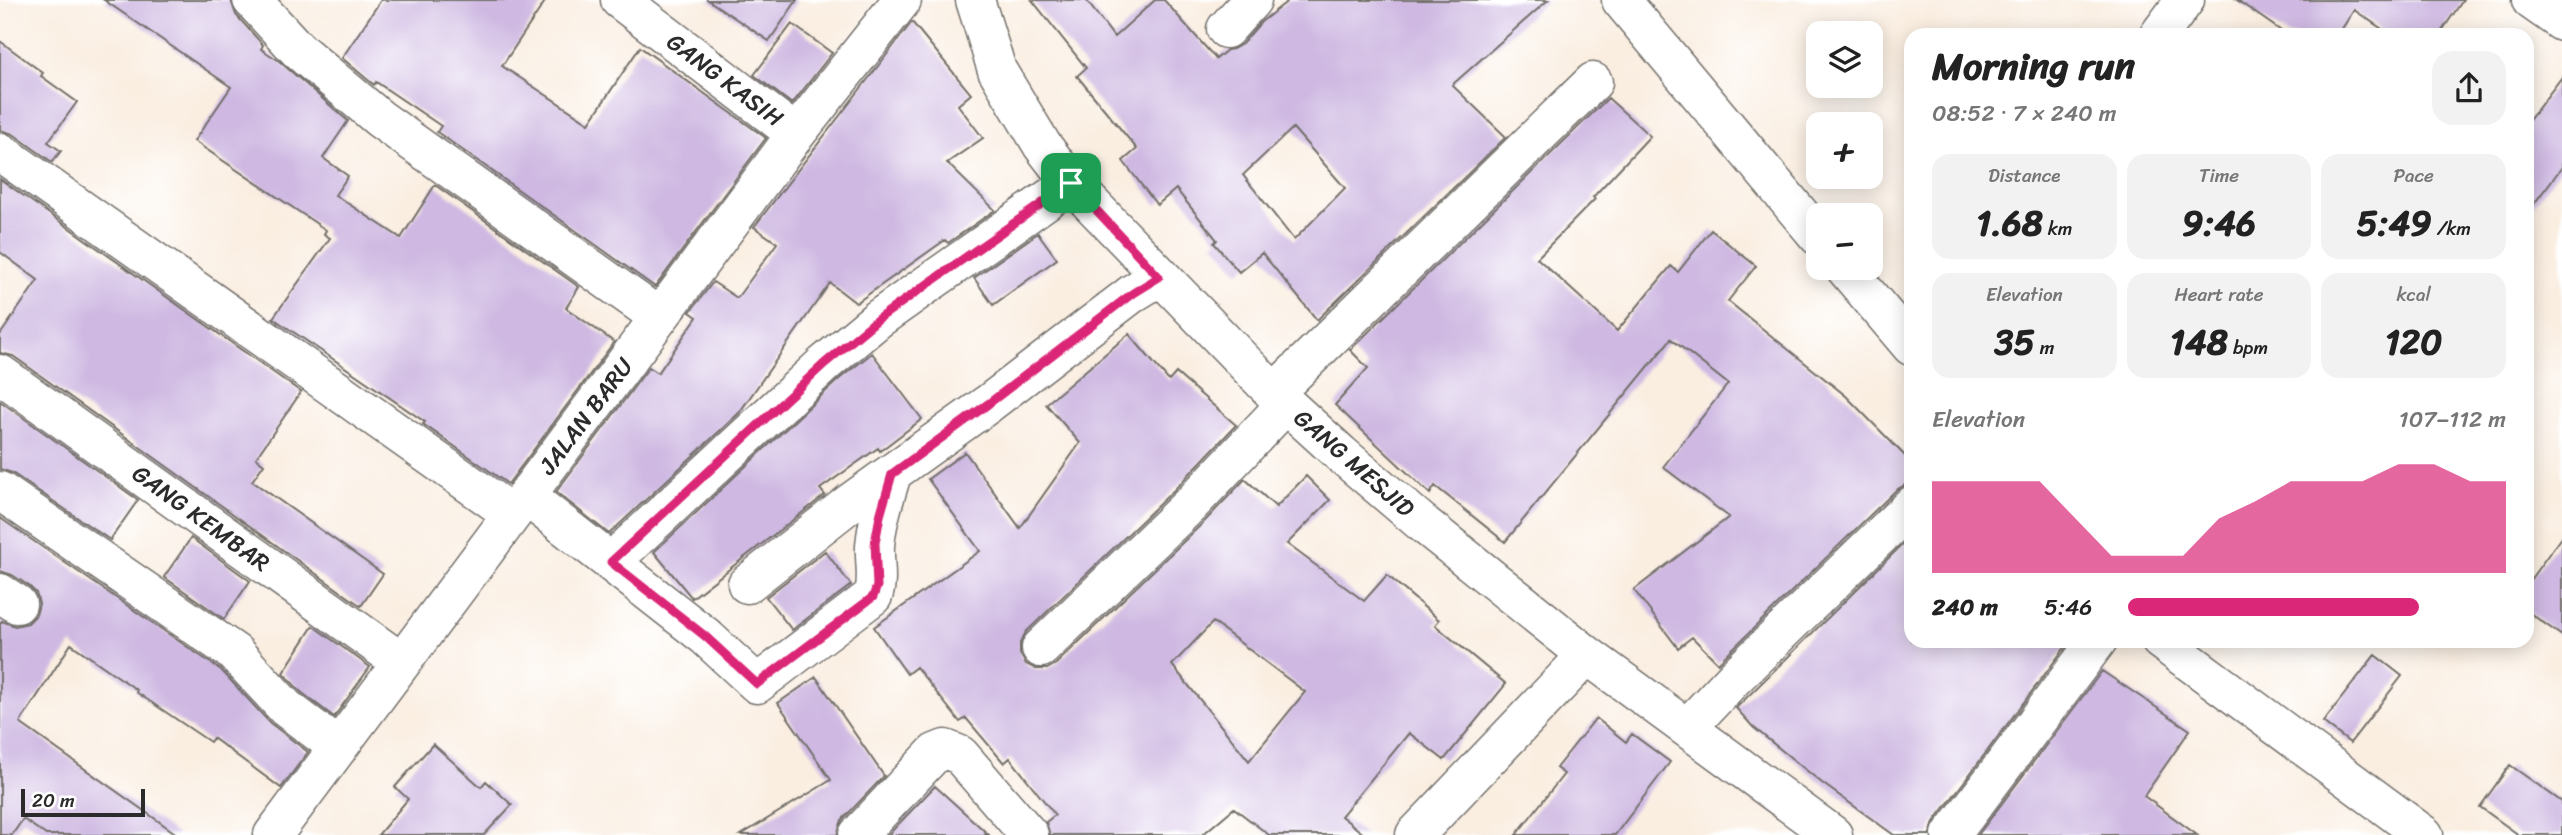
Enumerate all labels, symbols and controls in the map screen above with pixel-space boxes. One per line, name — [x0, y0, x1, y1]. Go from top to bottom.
map controls — [1806, 21, 1883, 280]
button: layers — [1806, 21, 1883, 98]
street label: GANG KASIH — [657, 22, 793, 138]
text: Morning run — [1932, 33, 2135, 100]
button: share — [2432, 51, 2506, 125]
text: 08:52 · 7 × 240 m — [1932, 93, 2117, 134]
button: + — [1806, 112, 1883, 189]
pin — [1041, 153, 1101, 213]
text: Distance — [1988, 159, 2060, 192]
text: Time — [2199, 159, 2239, 192]
text: Pace — [2394, 159, 2434, 192]
icon: arrive — [1052, 164, 1090, 202]
text: 1.68 — [1976, 192, 2043, 254]
text: 9:46 — [2182, 192, 2256, 254]
text: 5:49 — [2356, 192, 2432, 254]
button: − — [1806, 203, 1883, 280]
text: km — [2043, 212, 2072, 245]
text: /km — [2432, 212, 2471, 245]
text: Elevation — [1986, 278, 2063, 311]
text: Heart rate — [2174, 278, 2264, 311]
text: kcal — [2396, 278, 2431, 311]
text: 35 — [1994, 311, 2035, 373]
text: 148 — [2170, 311, 2228, 373]
text: 120 — [2385, 311, 2442, 373]
text: m — [2035, 331, 2054, 364]
text: bpm — [2228, 331, 2268, 364]
street label: JALAN BARU — [527, 347, 645, 485]
street label: GANG MESJID — [1284, 398, 1425, 528]
text: Elevation — [1932, 399, 2025, 440]
text: 107–112 m — [2399, 399, 2506, 440]
street label: GANG KEMBAR — [123, 453, 280, 583]
text: 240 m — [1932, 587, 1998, 628]
text: 5:46 — [2044, 587, 2092, 628]
text: 20 m — [32, 784, 75, 817]
scale bar — [21, 786, 145, 818]

